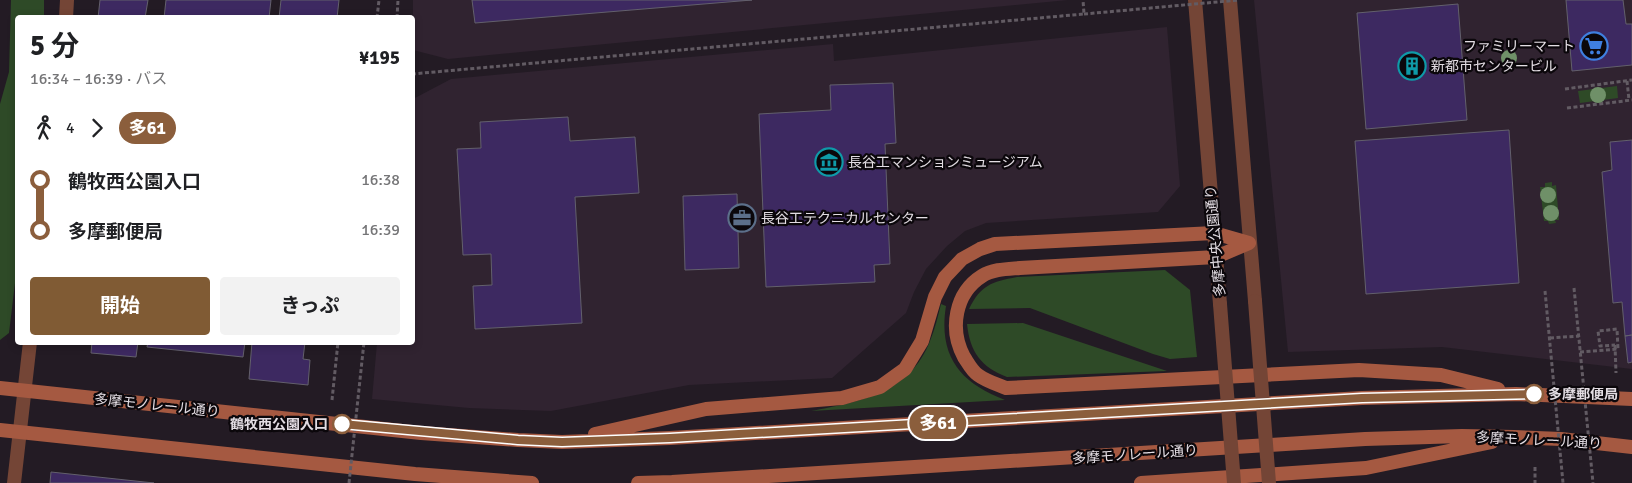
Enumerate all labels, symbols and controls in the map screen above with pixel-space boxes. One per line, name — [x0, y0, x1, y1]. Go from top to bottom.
text: 5 分 — [30, 29, 79, 63]
supermarket icon: ファミリーマート — [1579, 31, 1609, 61]
place label: ファミリーマート — [1463, 38, 1575, 55]
text: ¥195 — [359, 46, 400, 70]
building icon: 新都市センタービル — [1397, 51, 1427, 81]
place label: 新都市センタービル — [1431, 58, 1557, 75]
text: 16:34 – 16:39 · バス — [30, 69, 167, 89]
icon: walk — [30, 114, 58, 142]
icon: forward — [83, 114, 111, 142]
text: 多61 — [129, 117, 166, 139]
text: 4 — [66, 118, 75, 138]
museum icon: 長谷工マンションミュージアム — [814, 147, 844, 177]
place label: 長谷工マンションミュージアム — [848, 154, 1043, 171]
text: 鶴牧西公園入口 — [68, 170, 201, 194]
text: 16:38 — [361, 170, 400, 190]
street label: 多摩中央公園通り — [1202, 184, 1229, 297]
office icon: 長谷工テクニカルセンター — [727, 203, 757, 233]
place label: 長谷工テクニカルセンター — [761, 210, 929, 227]
text: 多摩郵便局 — [68, 220, 163, 244]
text: 16:39 — [361, 220, 400, 240]
button: 開始 — [30, 277, 210, 335]
button: きっぷ — [220, 277, 400, 335]
marker: 多摩郵便局 — [1524, 384, 1544, 404]
place label: 多摩郵便局 — [1548, 386, 1618, 403]
street label: 多摩モノレール通り — [93, 390, 220, 421]
line badge: 多61 — [909, 407, 967, 439]
text: 多61 — [919, 412, 957, 434]
marker: 鶴牧西公園入口 — [332, 414, 352, 434]
place label: 鶴牧西公園入口 — [230, 416, 328, 433]
street label: 多摩モノレール通り — [1476, 429, 1602, 452]
street label: 多摩モノレール通り — [1072, 442, 1198, 467]

